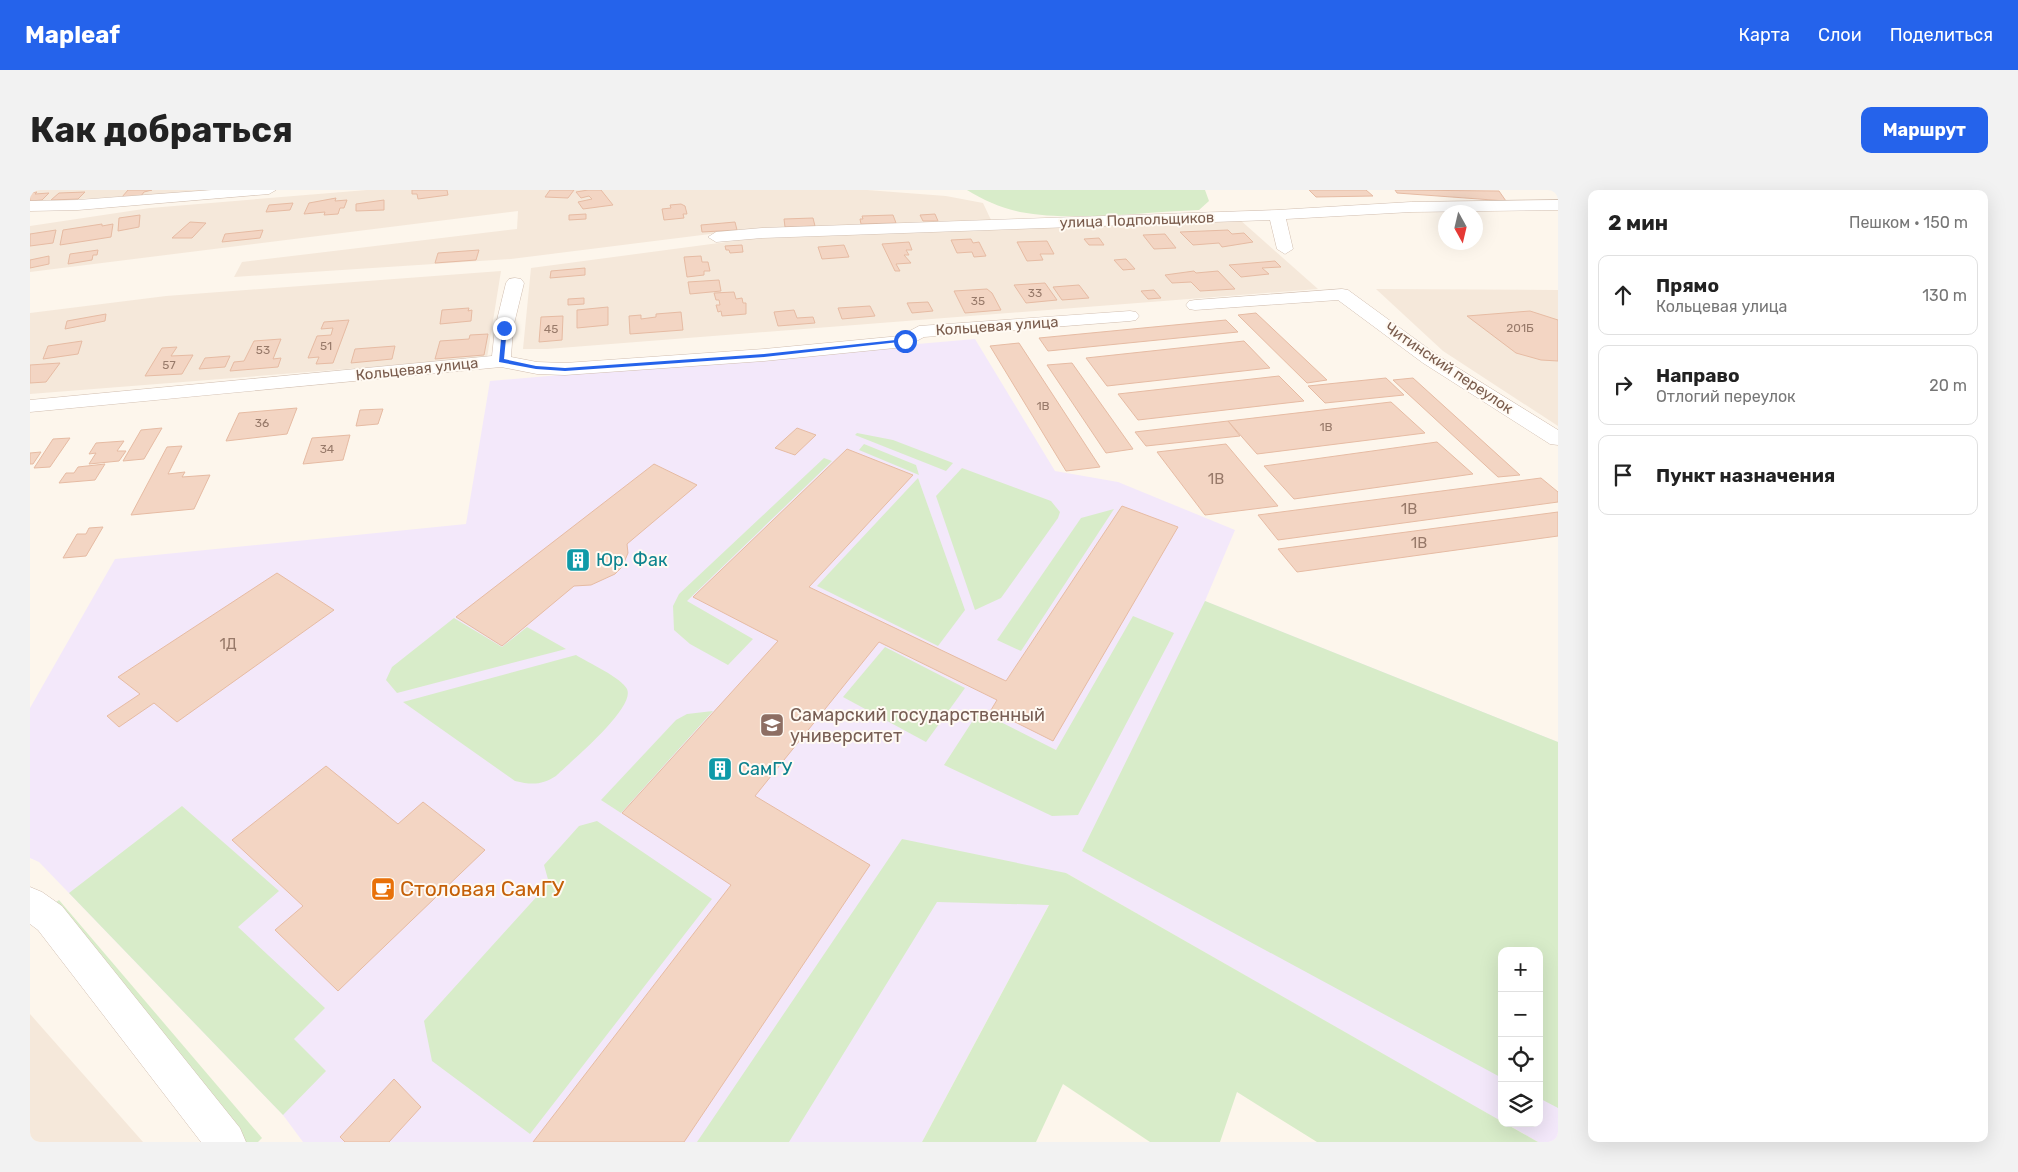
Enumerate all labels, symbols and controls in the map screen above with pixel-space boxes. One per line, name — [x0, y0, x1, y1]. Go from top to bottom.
text: Mapleaf — [25, 21, 120, 49]
text: Карта — [1739, 24, 1790, 46]
text: Слои — [1818, 24, 1862, 46]
text: Поделиться — [1890, 24, 1993, 46]
button: Маршрут — [1861, 107, 1988, 153]
text: Как добраться — [30, 109, 293, 151]
north arrow — [1438, 205, 1483, 250]
street label: улица Подпольщиков — [1059, 208, 1215, 232]
text: 2 мин — [1608, 210, 1668, 235]
text: Пешком · 150 m — [1849, 213, 1968, 232]
text: Прямо — [1656, 274, 1719, 297]
icon: ahead — [1609, 281, 1637, 309]
house number: 33 — [1028, 286, 1042, 300]
text: 130 m — [1922, 286, 1967, 305]
house number: 35 — [971, 294, 985, 308]
text: Кольцевая улица — [1656, 297, 1787, 316]
street label: Кольцевая улица — [935, 313, 1059, 339]
route end — [493, 317, 516, 340]
street label: Читинский переулок — [1382, 318, 1516, 418]
house number: 201Б — [1506, 321, 1534, 335]
house number: 45 — [544, 322, 558, 336]
route start — [894, 330, 917, 353]
house number: 51 — [320, 339, 332, 353]
house number: 53 — [256, 343, 270, 357]
street label: Кольцевая улица — [355, 354, 479, 384]
house number: 57 — [162, 358, 176, 372]
text: Направо — [1656, 364, 1740, 387]
icon: right — [1609, 371, 1637, 399]
text: 20 m — [1929, 376, 1967, 395]
text: Отлогий переулок — [1656, 387, 1796, 406]
house number: 1В — [1036, 399, 1050, 413]
house number: 36 — [255, 416, 269, 430]
house number: 1В — [1319, 420, 1333, 434]
house number: 34 — [320, 442, 335, 456]
icon: arrive — [1609, 461, 1637, 489]
text: Пункт назначения — [1656, 464, 1835, 487]
house number: 1В — [1208, 470, 1224, 488]
house number: 1В — [1401, 500, 1417, 518]
house number: 1В — [1411, 534, 1427, 552]
building icon: Юр. Фак — [565, 547, 591, 573]
place label: Юр. Фак — [596, 549, 668, 571]
house number: 1Д — [219, 635, 237, 653]
place label: Самарский государственный университет — [790, 704, 1045, 747]
school or university icon: Самарский государственный университет — [759, 712, 785, 738]
building icon: СамГУ — [707, 756, 733, 782]
place label: СамГУ — [738, 758, 793, 780]
cafe icon: Столовая СамГУ — [370, 876, 396, 902]
place label: Столовая СамГУ — [400, 876, 565, 901]
map controls — [1498, 947, 1543, 1127]
button: + — [1498, 947, 1543, 992]
button: − — [1498, 992, 1543, 1037]
button: locate — [1498, 1037, 1543, 1082]
button: layers — [1498, 1082, 1543, 1127]

